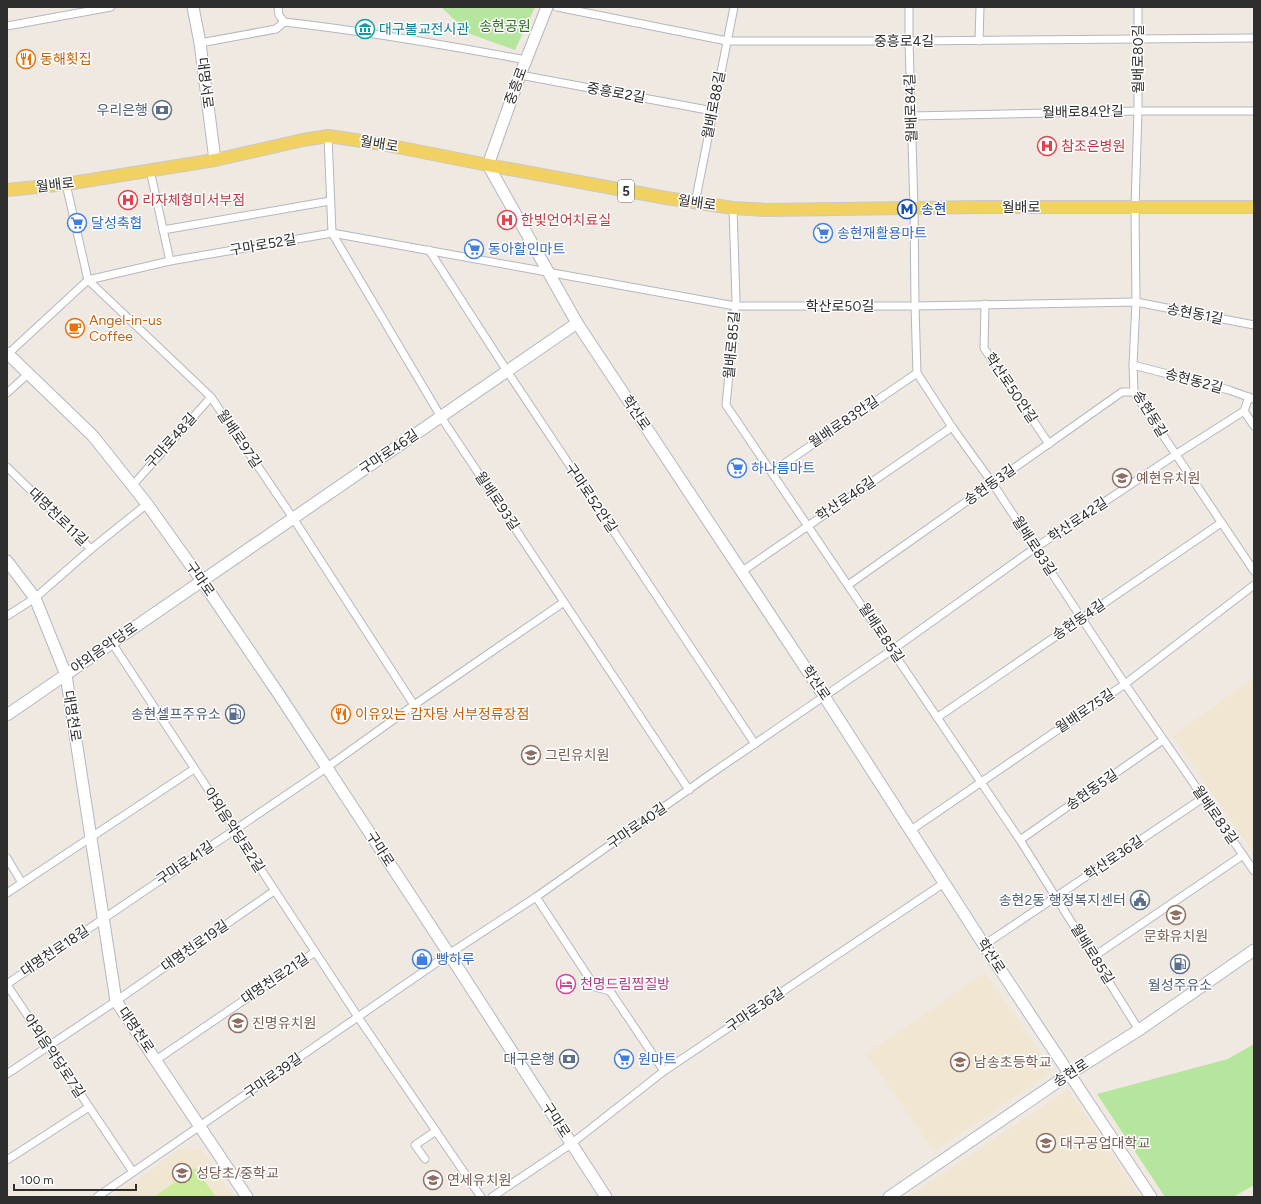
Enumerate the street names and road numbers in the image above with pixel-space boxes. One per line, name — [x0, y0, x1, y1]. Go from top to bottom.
street label: 월배로80길 — [1130, 24, 1147, 94]
street label: 중흥로4길 — [874, 33, 934, 50]
street label: 대명서로 — [193, 56, 217, 110]
street label: 중흥로 — [501, 65, 531, 107]
street label: 월배로88길 — [699, 70, 729, 140]
street label: 월배로84길 — [901, 73, 921, 143]
street label: 중흥로2길 — [585, 79, 647, 107]
street label: 월배로84안길 — [1042, 103, 1124, 121]
street label: 월배로 — [359, 133, 400, 155]
street label: 월배로 — [35, 174, 75, 196]
road number: 5 — [618, 180, 634, 202]
street label: 월배로 — [677, 192, 717, 214]
street label: 월배로 — [1002, 199, 1040, 216]
street label: 구마로52길 — [228, 231, 298, 259]
street label: 학산로50길 — [806, 298, 874, 315]
street label: 송현동1길 — [1165, 300, 1225, 328]
street label: 월배로85길 — [721, 310, 743, 380]
street label: 학산로50안길 — [981, 349, 1041, 427]
street label: 송현동2길 — [1163, 365, 1225, 397]
street label: 송현동길 — [1129, 388, 1171, 440]
street label: 학산로 — [618, 392, 654, 434]
street label: 월배로83안길 — [806, 392, 882, 452]
street label: 월배로97길 — [213, 406, 265, 472]
street label: 구마로48길 — [142, 410, 200, 472]
street label: 구마로46길 — [356, 426, 422, 478]
street label: 구마로52안길 — [562, 460, 620, 536]
street label: 송현동3길 — [961, 461, 1019, 509]
street label: 월배로93길 — [471, 468, 523, 534]
street label: 학산로46길 — [813, 473, 879, 525]
street label: 대명천로11길 — [25, 484, 91, 550]
street label: 학산로42길 — [1045, 494, 1111, 546]
street label: 월배로83길 — [1008, 513, 1060, 579]
street label: 구마로 — [182, 558, 218, 600]
street label: 송현동4길 — [1049, 596, 1109, 644]
street label: 월배로85길 — [855, 600, 907, 666]
street label: 야외음악당로 — [67, 619, 141, 677]
street label: 학산로 — [798, 662, 834, 704]
street label: 월배로75길 — [1052, 685, 1118, 737]
street label: 대명천로 — [60, 689, 84, 743]
street label: 송현동5길 — [1063, 766, 1121, 814]
street label: 월배로83길 — [1189, 782, 1241, 848]
street label: 야외음악당로2길 — [200, 784, 268, 876]
street label: 구마로40길 — [604, 799, 670, 853]
street label: 구마로 — [362, 828, 398, 870]
street label: 학산로36길 — [1081, 832, 1147, 884]
street label: 구마로41길 — [153, 837, 217, 889]
street label: 대명천로19길 — [158, 917, 232, 975]
street label: 월배로85길 — [1067, 921, 1117, 987]
street label: 대명천로18길 — [18, 922, 92, 980]
street label: 학산로 — [973, 935, 1009, 977]
street label: 대명천로21길 — [238, 950, 312, 1008]
street label: 구마로36길 — [722, 984, 788, 1036]
street label: 대명천로 — [115, 1004, 158, 1056]
street label: 야외음악당로7길 — [20, 1011, 88, 1101]
street label: 구마로39길 — [241, 1050, 305, 1102]
street label: 송현로 — [1050, 1055, 1092, 1091]
street label: 구마로 — [538, 1099, 574, 1141]

